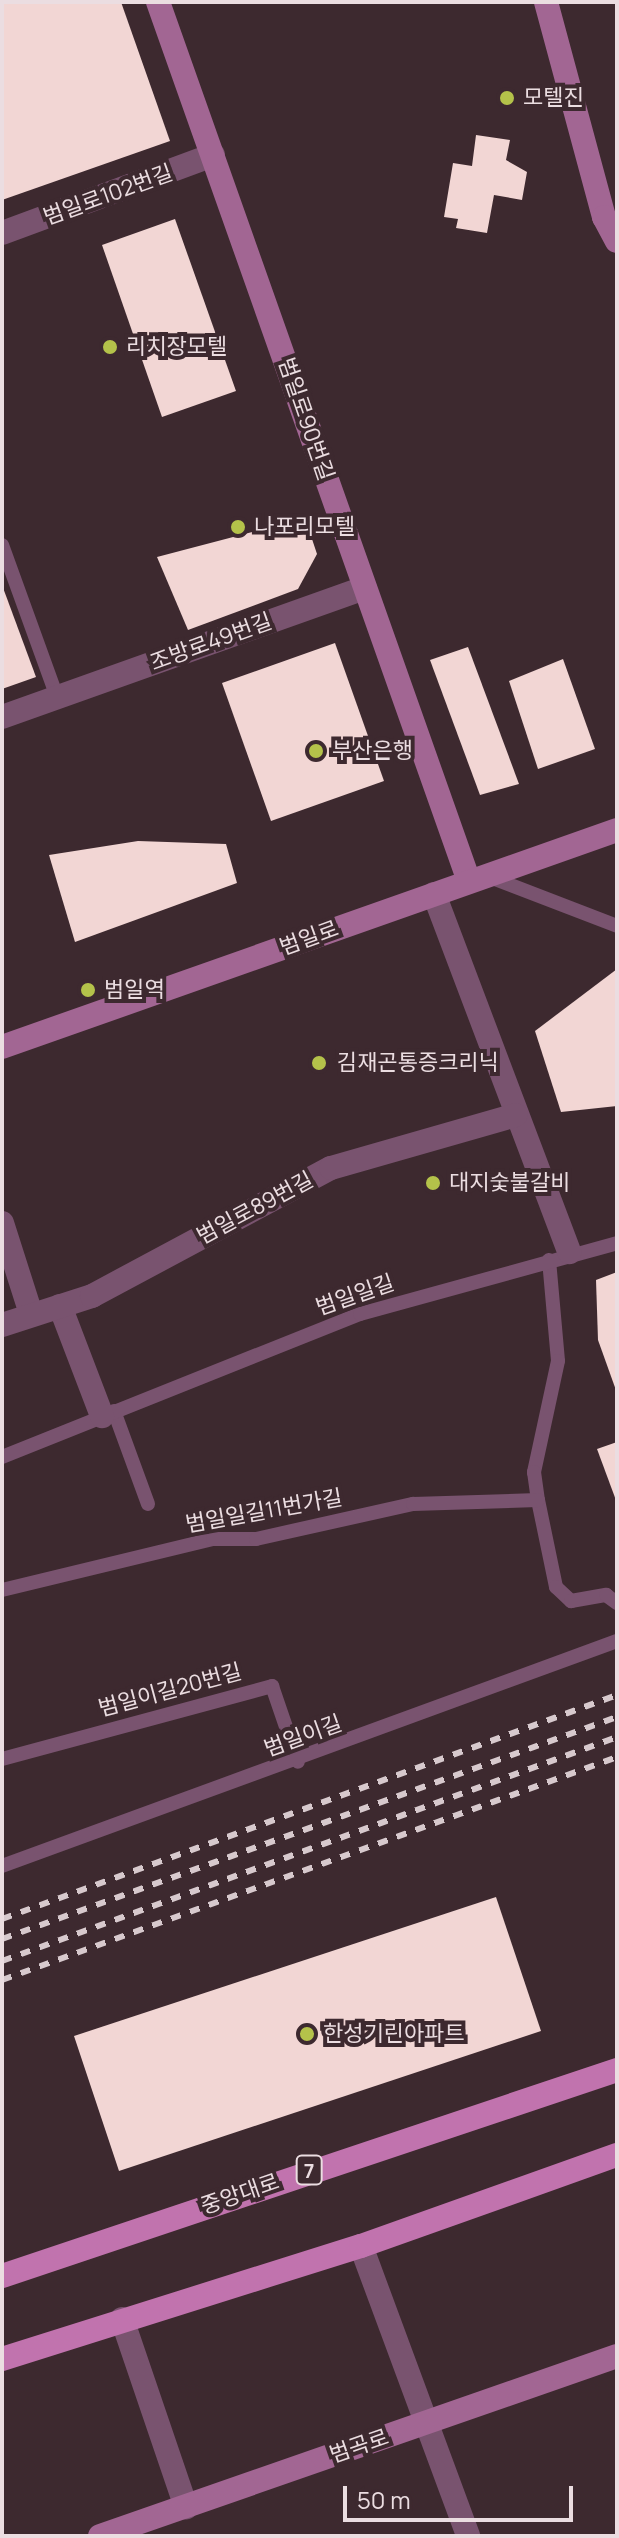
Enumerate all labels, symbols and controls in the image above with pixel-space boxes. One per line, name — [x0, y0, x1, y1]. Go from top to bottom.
place label: 모텔진 — [523, 85, 584, 111]
marker: 모텔진 — [498, 89, 516, 107]
street label: 범일로102번길 — [40, 159, 176, 231]
place label: 리치장모텔 — [126, 334, 227, 360]
marker: 리치장모텔 — [101, 338, 119, 356]
street label: 범일로90번길 — [273, 354, 339, 484]
place label: 나포리모텔 — [254, 514, 355, 540]
marker: 나포리모텔 — [229, 518, 247, 536]
street label: 조방로49번길 — [147, 608, 275, 676]
place label: 부산은행 — [332, 738, 413, 764]
marker: 부산은행 — [307, 742, 325, 760]
street label: 범일로 — [276, 915, 342, 961]
place label: 범일역 — [104, 977, 165, 1003]
marker: 범일역 — [79, 981, 97, 999]
place label: 김재곤통증크리닉 — [337, 1050, 499, 1076]
marker: 김재곤통증크리닉 — [308, 1052, 330, 1074]
street label: 범일로89번길 — [192, 1166, 318, 1250]
place label: 대지숯불갈비 — [449, 1170, 570, 1196]
marker: 대지숯불갈비 — [424, 1174, 442, 1192]
street label: 범일일길 — [312, 1269, 398, 1321]
street label: 범일일길11번가길 — [183, 1484, 345, 1538]
street label: 범일이길20번길 — [95, 1658, 245, 1722]
street label: 범일이길 — [260, 1710, 346, 1762]
place label: 한성기린아파트 — [323, 2021, 465, 2047]
marker: 한성기린아파트 — [298, 2025, 316, 2043]
road number: 7 — [295, 2154, 323, 2186]
street label: 중앙대로 — [197, 2168, 283, 2220]
street label: 범곡로 — [326, 2424, 392, 2468]
scale bar — [347, 2470, 577, 2520]
text: 50 m — [357, 2483, 411, 2516]

